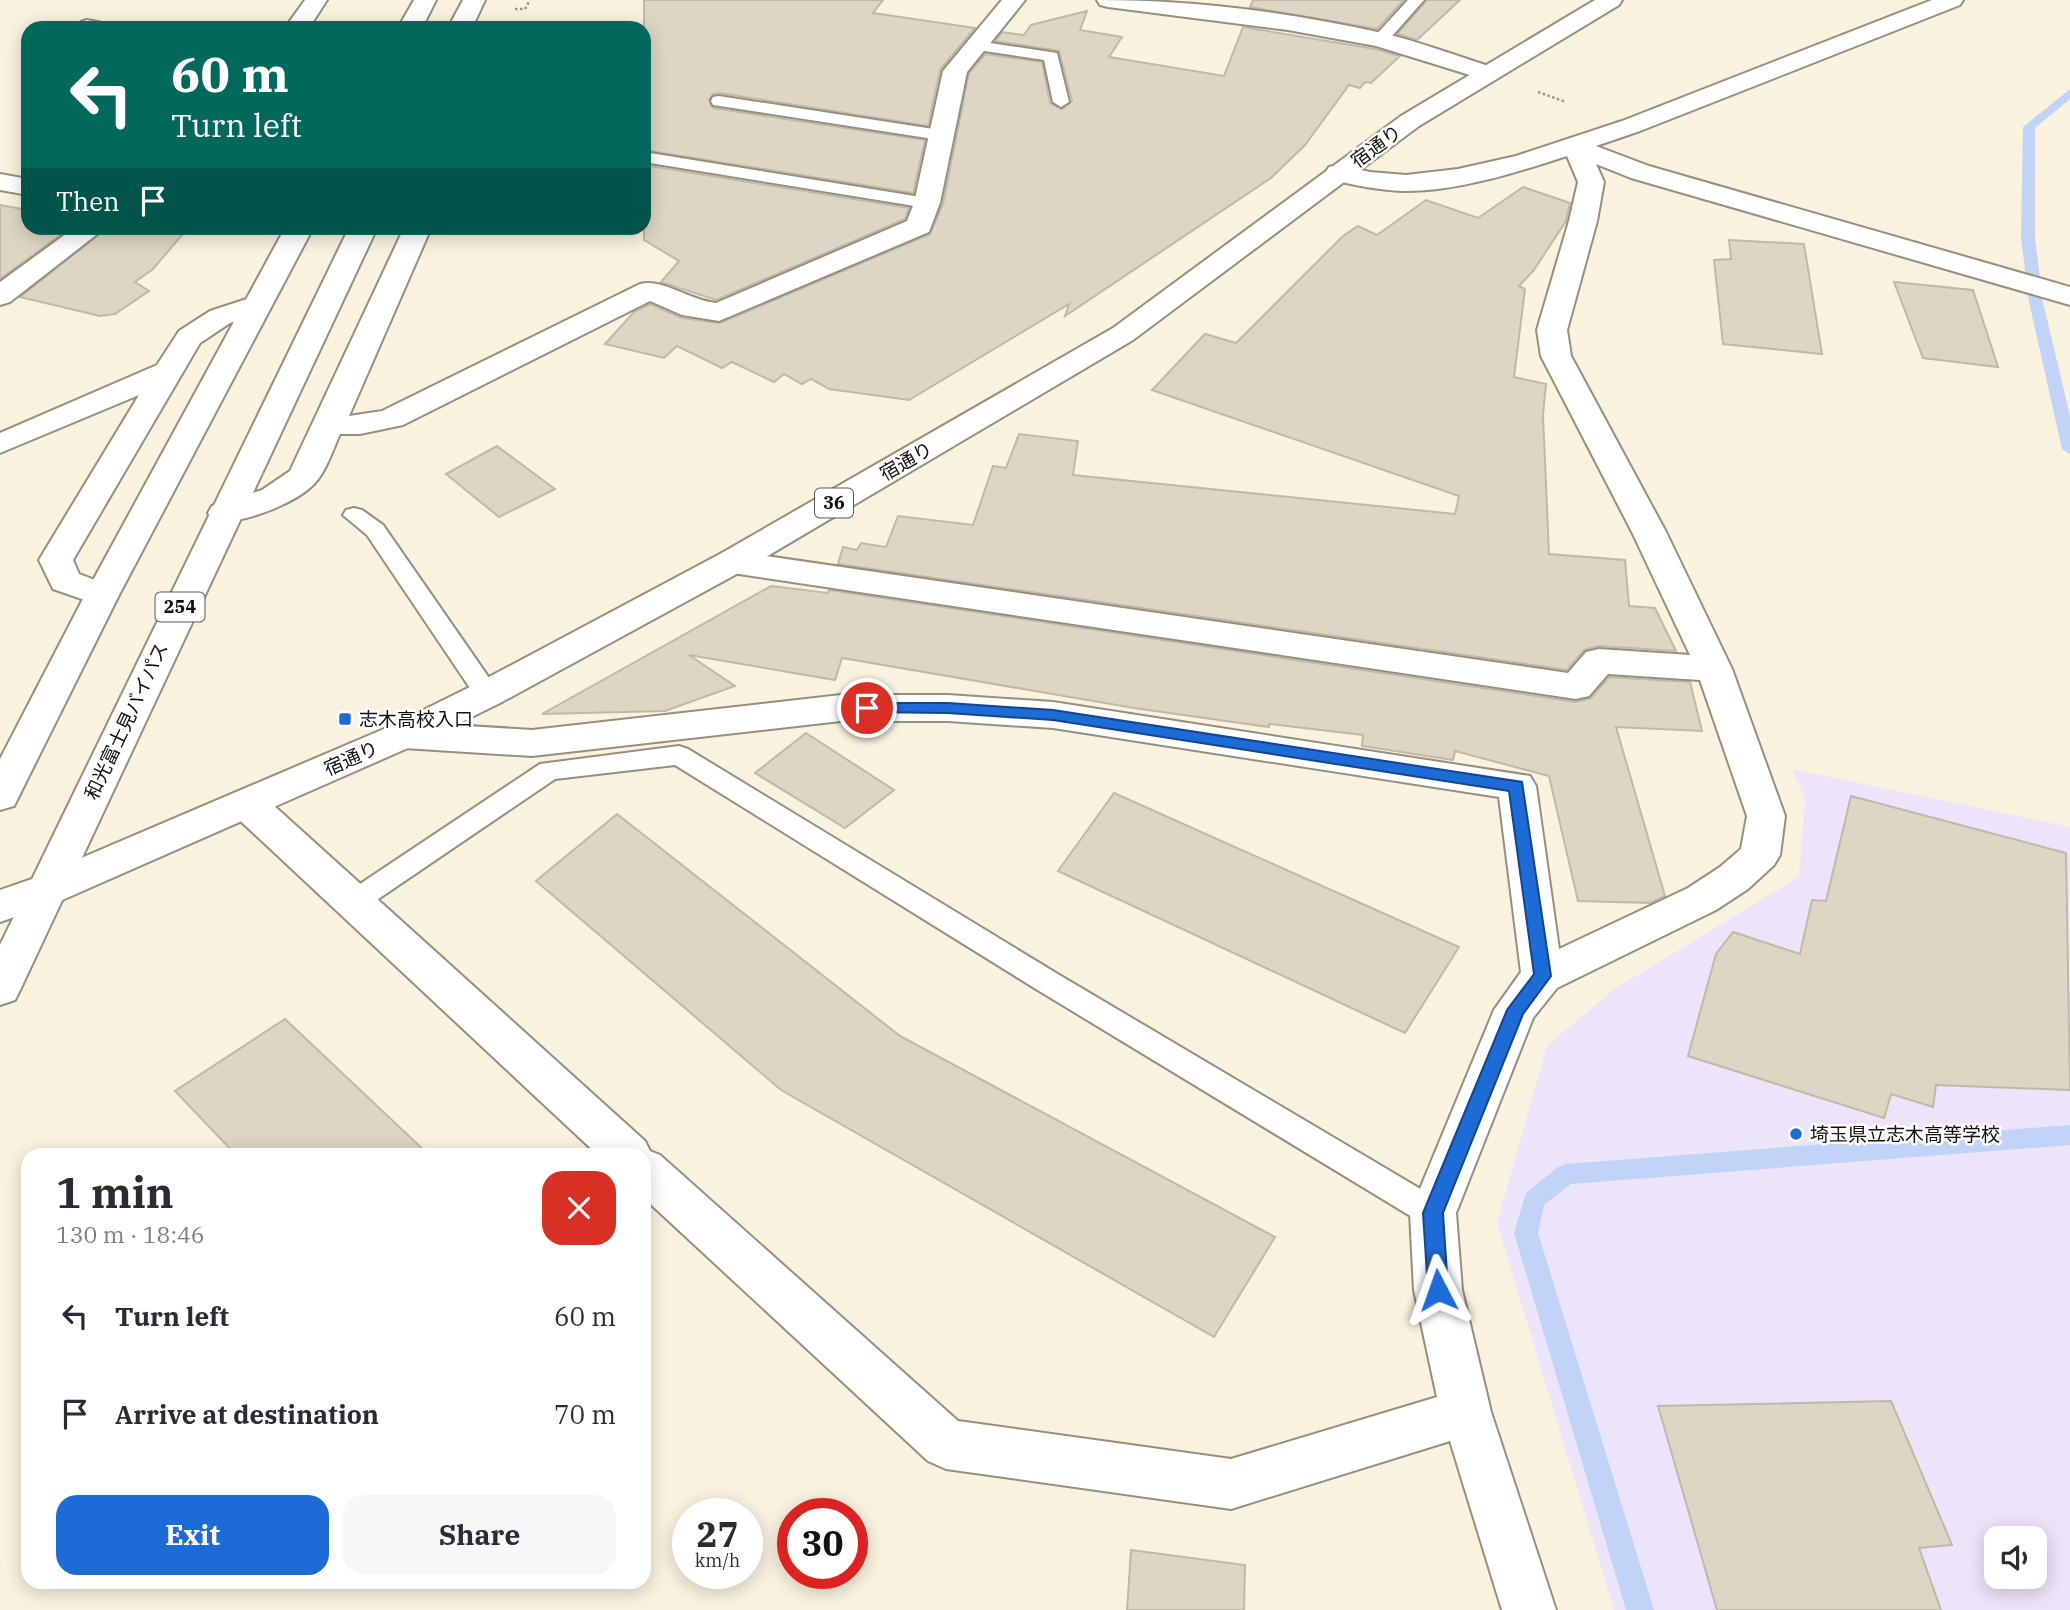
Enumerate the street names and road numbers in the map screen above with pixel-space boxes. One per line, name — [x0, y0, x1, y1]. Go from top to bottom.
street label: 宿通り — [1346, 120, 1406, 172]
street label: 宿通り — [875, 436, 937, 486]
road number: 36 — [815, 489, 853, 518]
road number: 254 — [156, 592, 204, 622]
street label: 和光富士見バイパス — [79, 639, 173, 803]
street label: 宿通り — [320, 735, 382, 781]

